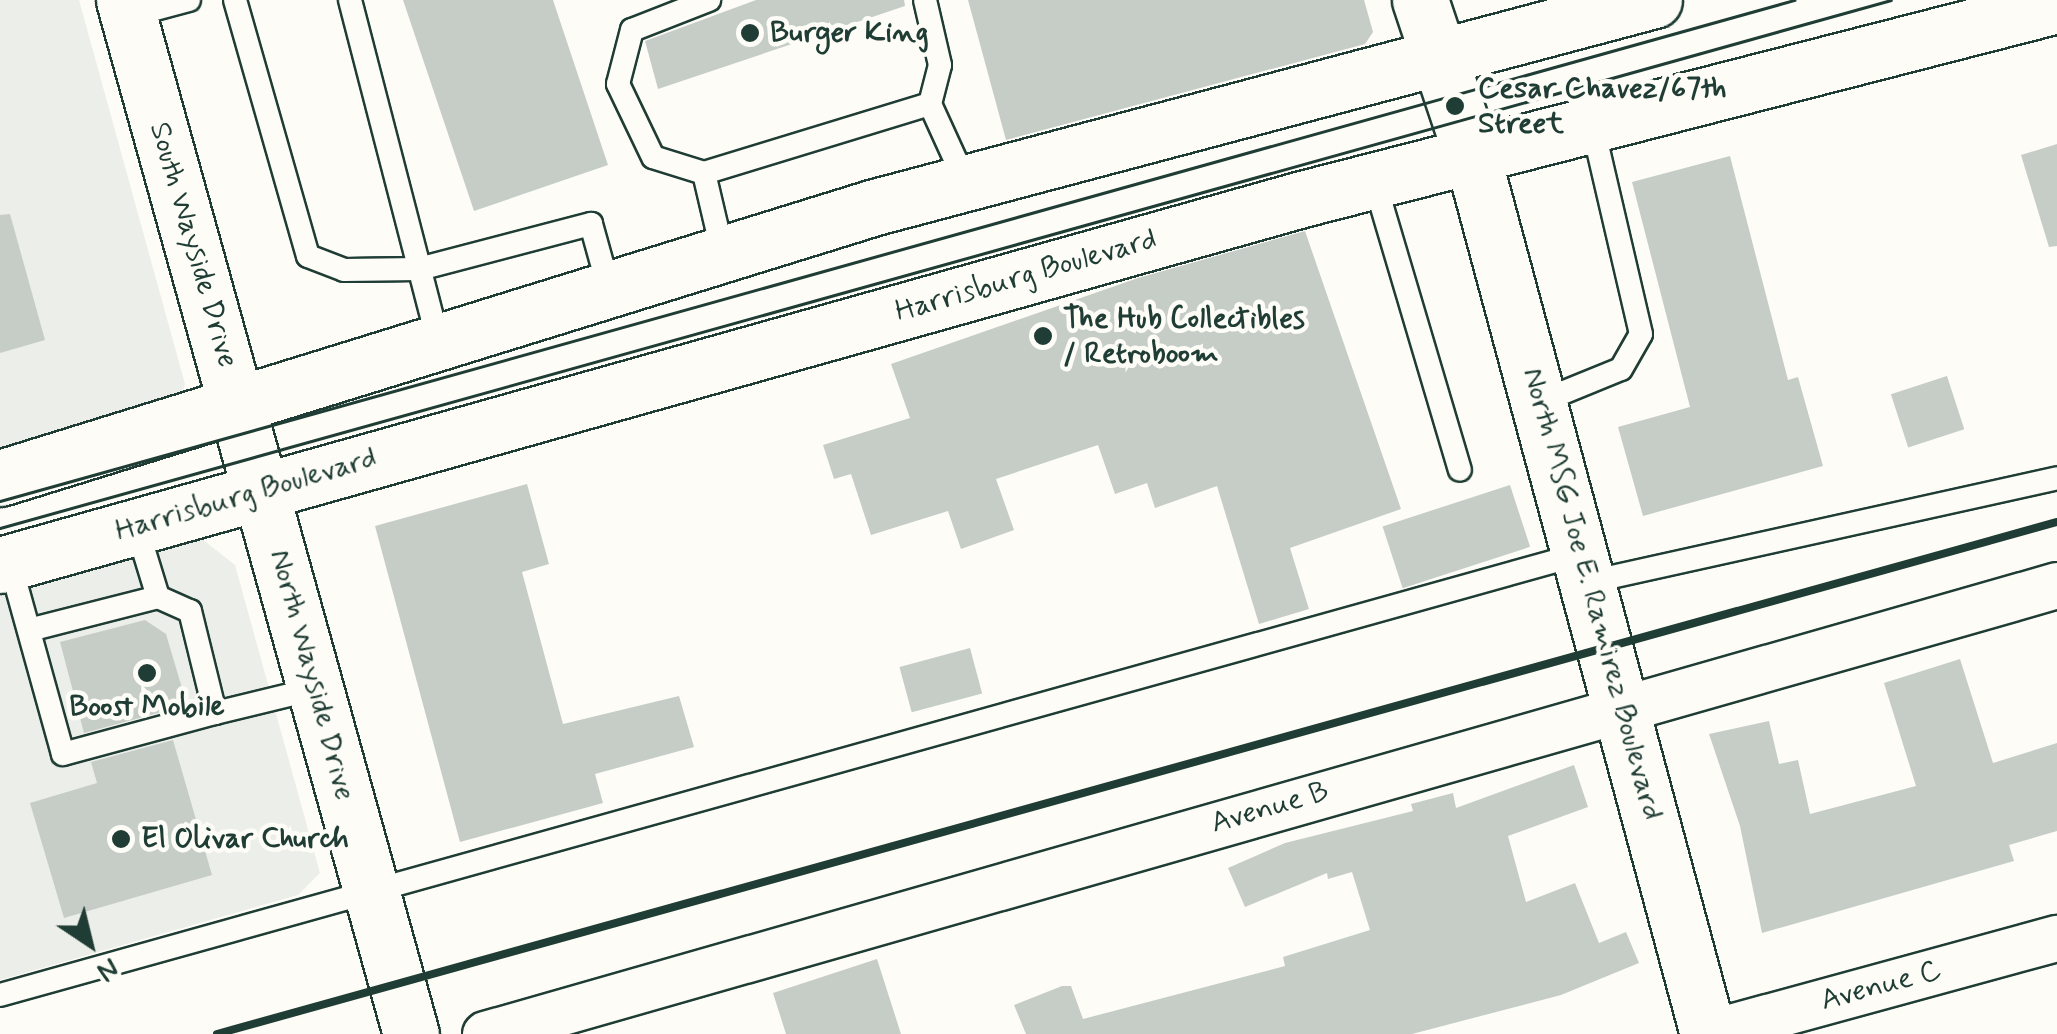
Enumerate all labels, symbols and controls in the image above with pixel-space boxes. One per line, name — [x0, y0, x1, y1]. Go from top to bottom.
place label: Burger King — [770, 15, 924, 51]
marker: Burger King — [739, 22, 761, 44]
place label: Cesar Chavez/67th Street — [1478, 71, 1726, 142]
marker: Cesar Chavez/67th Street — [1442, 93, 1468, 119]
street label: South Wayside Drive — [141, 119, 245, 371]
street label: Harrisburg Boulevard — [891, 221, 1161, 331]
place label: The Hub Collectibles / Retroboom — [1063, 301, 1315, 372]
marker: The Hub Collectibles / Retroboom — [1032, 325, 1054, 347]
street label: North MSG Joe E. Ramirez Boulevard — [1514, 363, 1670, 825]
street label: Harrisburg Boulevard — [111, 440, 381, 550]
street label: North Wayside Drive — [261, 547, 363, 803]
marker: Boost Mobile — [136, 662, 158, 684]
place label: Boost Mobile — [69, 689, 225, 725]
street label: Avenue B — [1207, 774, 1333, 842]
place label: El Olivar Church — [141, 821, 357, 857]
marker: El Olivar Church — [110, 828, 132, 850]
north arrow — [40, 894, 140, 994]
text: N — [89, 948, 126, 989]
street label: Avenue C — [1817, 953, 1945, 1019]

